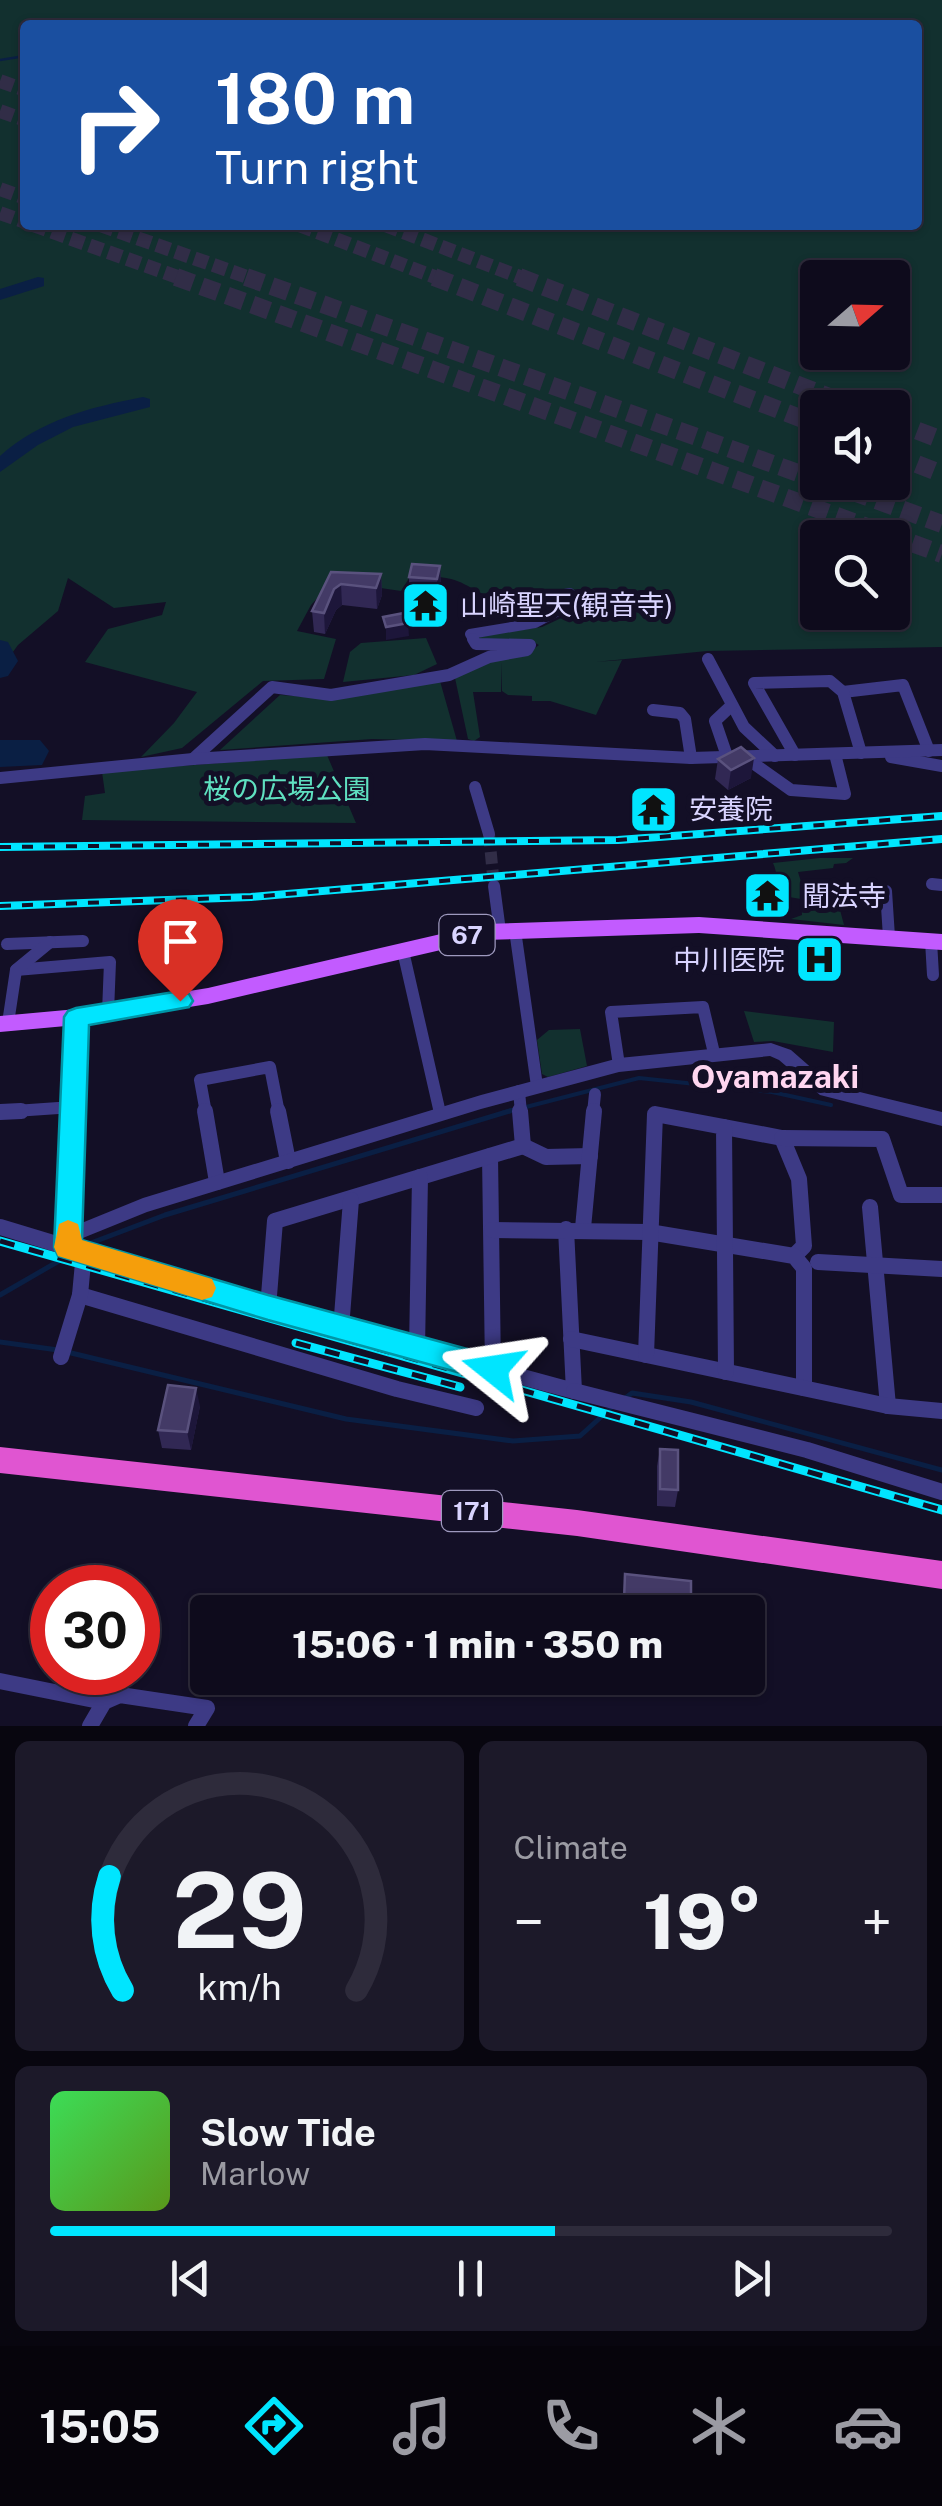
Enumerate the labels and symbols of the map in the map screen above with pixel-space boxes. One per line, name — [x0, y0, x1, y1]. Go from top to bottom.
north arrow — [800, 260, 910, 370]
temple icon: 山崎聖天(観音寺) — [399, 579, 451, 631]
place label: 山崎聖天(観音寺) — [460, 588, 673, 621]
park label: 桜の広場公園 — [203, 772, 371, 805]
temple icon: 安養院 — [628, 783, 680, 835]
place label: 安養院 — [689, 792, 773, 825]
temple icon: 聞法寺 — [741, 870, 793, 922]
place label: 聞法寺 — [802, 879, 886, 912]
pin — [138, 899, 223, 1002]
road number: 67 — [440, 915, 494, 955]
hospital icon: 中川医院 — [794, 934, 846, 986]
place label: 中川医院 — [673, 943, 785, 976]
district label: Oyamazaki — [691, 1058, 859, 1095]
position arrow — [441, 1317, 545, 1421]
road number: 171 — [442, 1491, 502, 1531]
speed limit sign: 30 — [30, 1565, 160, 1695]

